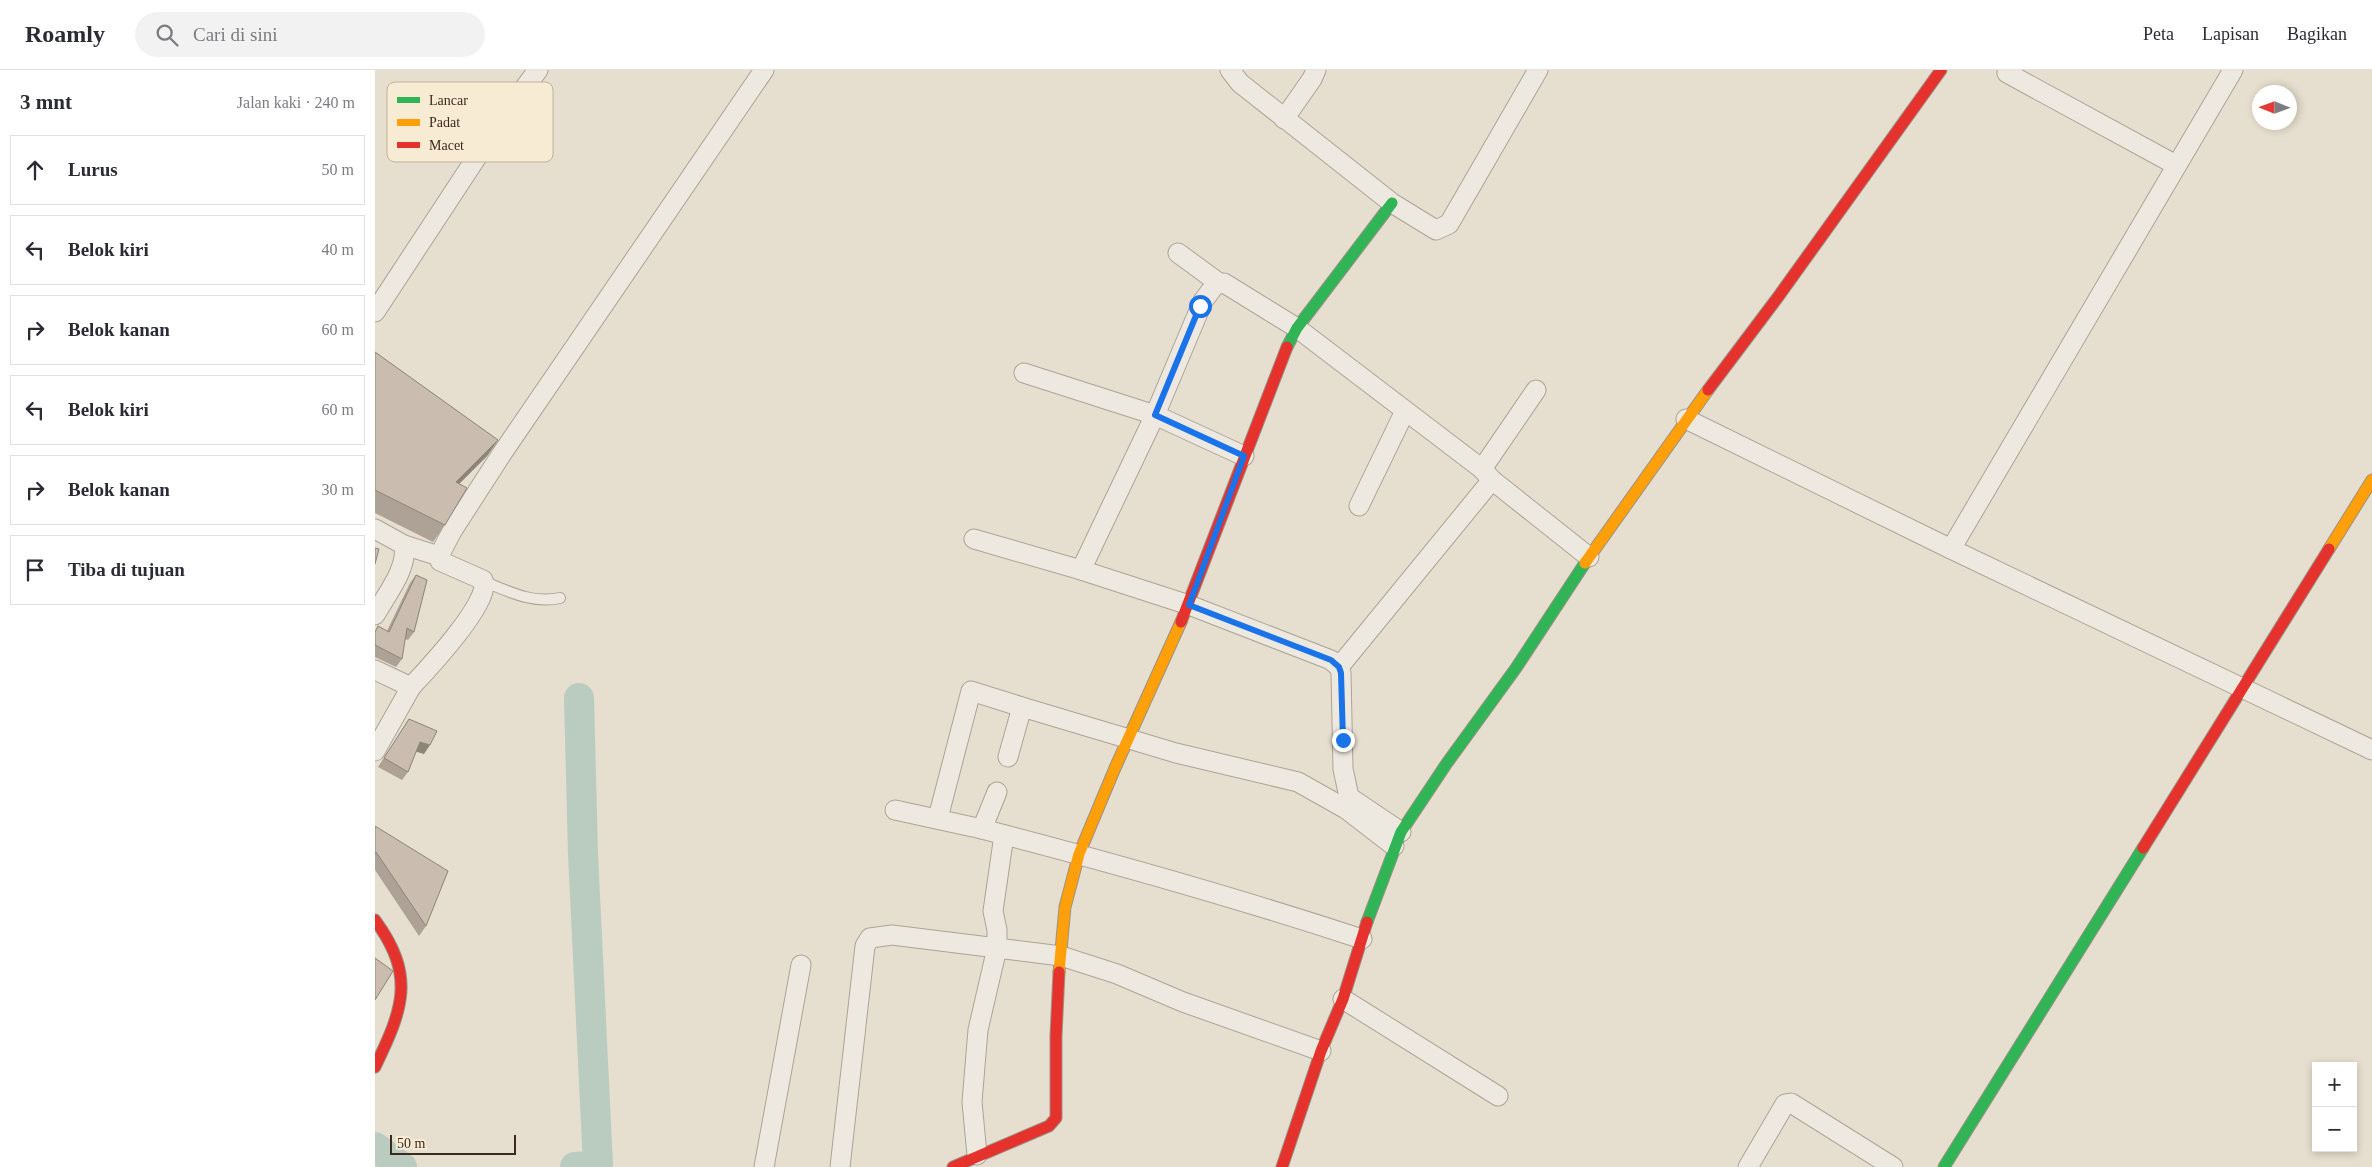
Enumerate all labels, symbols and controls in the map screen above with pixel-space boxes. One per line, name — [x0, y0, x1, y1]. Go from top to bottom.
search box — [135, 12, 485, 57]
text: Roamly — [25, 21, 105, 47]
icon: search — [153, 21, 181, 49]
text: Cari di sini — [193, 24, 277, 45]
text: Peta — [2143, 24, 2174, 44]
text: Lapisan — [2202, 24, 2259, 44]
text: Bagikan — [2287, 24, 2347, 44]
legend — [387, 82, 553, 162]
north arrow — [2252, 85, 2297, 130]
text: 3 mnt — [20, 90, 72, 114]
text: Lancar — [429, 93, 468, 108]
text: Jalan kaki · 240 m — [237, 94, 355, 111]
text: Padat — [429, 115, 460, 130]
text: Macet — [429, 138, 464, 153]
icon: ahead — [21, 156, 49, 184]
text: Lurus — [68, 159, 118, 180]
text: 50 m — [322, 161, 354, 178]
icon: left — [21, 236, 49, 264]
text: Belok kiri — [68, 239, 149, 260]
text: 40 m — [322, 241, 354, 258]
route start — [1189, 295, 1212, 318]
icon: right — [21, 316, 49, 344]
text: Belok kanan — [68, 319, 170, 340]
text: 60 m — [322, 321, 354, 338]
icon: left — [21, 396, 49, 424]
text: Belok kiri — [68, 399, 149, 420]
text: 60 m — [322, 401, 354, 418]
icon: right — [21, 476, 49, 504]
text: Belok kanan — [68, 479, 170, 500]
text: 30 m — [322, 481, 354, 498]
icon: arrive — [21, 556, 49, 584]
text: Tiba di tujuan — [68, 559, 185, 580]
route end — [1332, 729, 1355, 752]
map controls — [2312, 1062, 2357, 1152]
button: + — [2312, 1062, 2357, 1107]
button: − — [2312, 1107, 2357, 1152]
scale bar — [390, 1132, 516, 1155]
text: 50 m — [397, 1136, 425, 1151]

